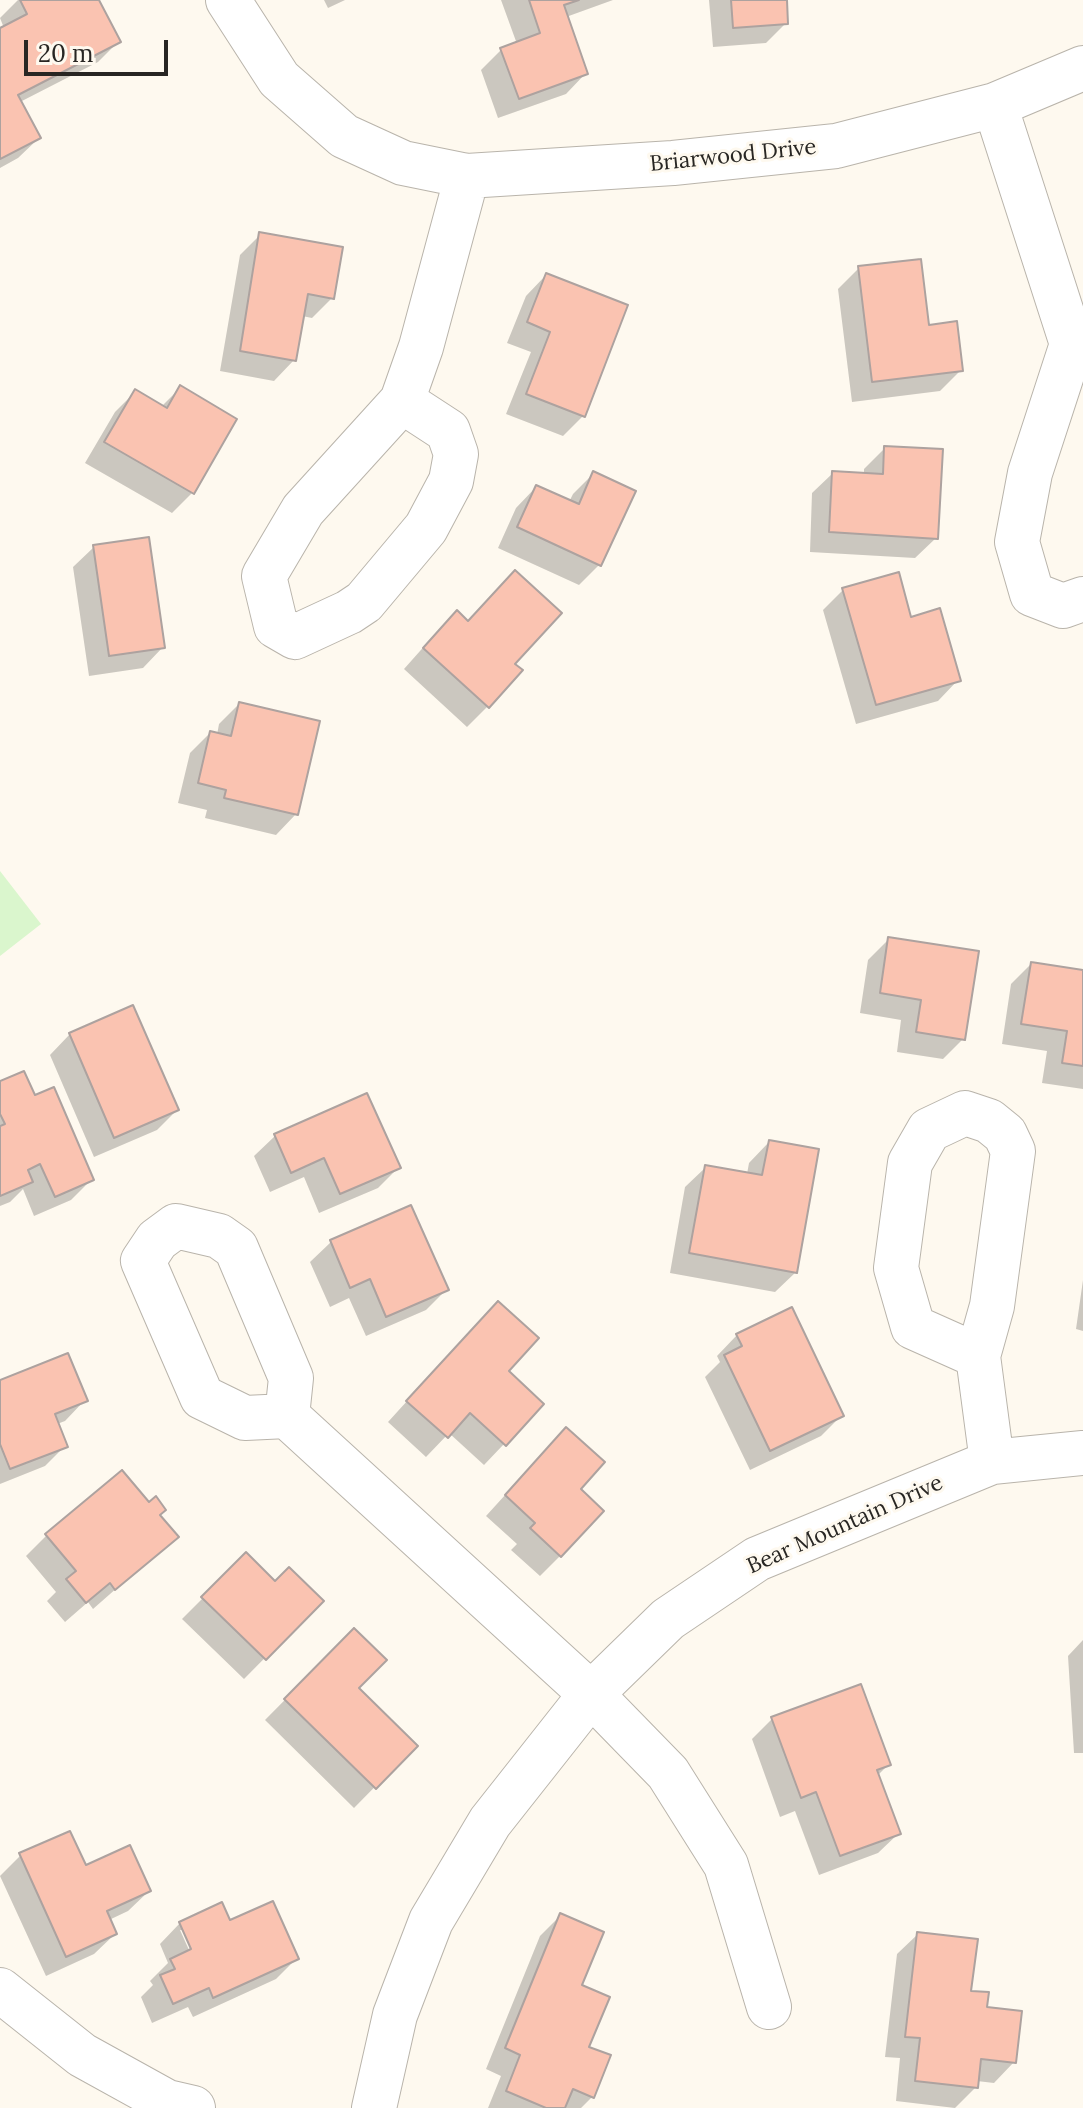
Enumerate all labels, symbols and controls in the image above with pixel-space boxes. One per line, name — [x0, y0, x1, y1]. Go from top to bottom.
scale bar — [28, 24, 172, 74]
text: 20 m — [38, 38, 94, 69]
street label: Briarwood Drive — [648, 134, 818, 178]
street label: Bear Mountain Drive — [743, 1470, 947, 1580]

